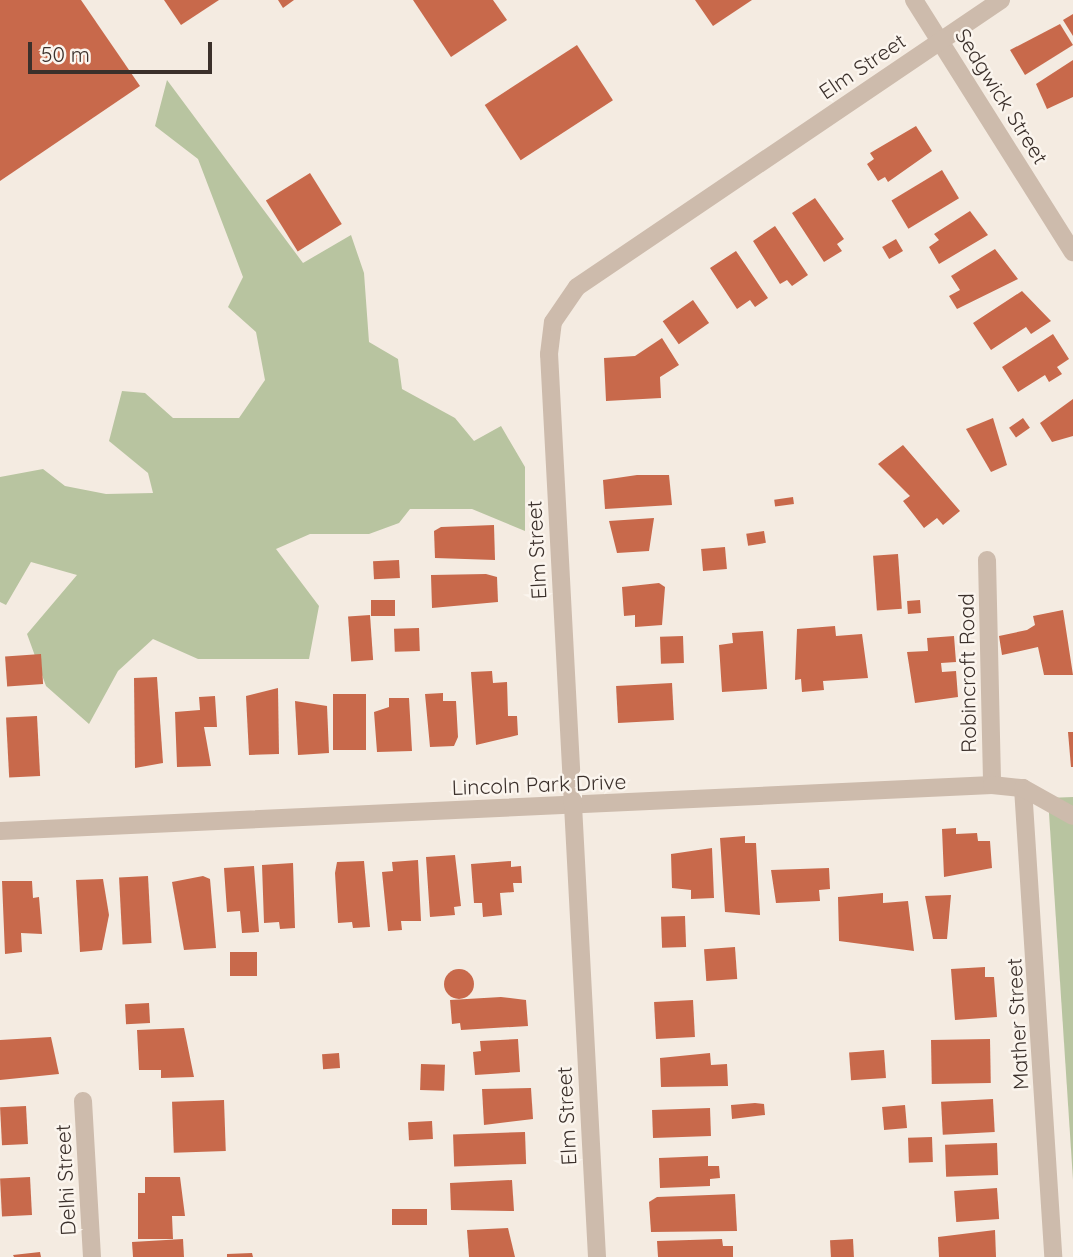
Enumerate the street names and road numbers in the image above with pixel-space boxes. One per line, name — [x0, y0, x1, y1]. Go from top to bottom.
street label: Sedgwick Street — [950, 24, 1054, 168]
street label: Elm Street — [814, 28, 910, 104]
street label: Elm Street — [521, 500, 551, 600]
street label: Robincroft Road — [953, 593, 981, 753]
street label: Lincoln Park Drive — [451, 768, 627, 800]
street label: Mather Street — [1001, 957, 1033, 1091]
street label: Elm Street — [551, 1066, 581, 1166]
street label: Delhi Street — [49, 1124, 81, 1236]

